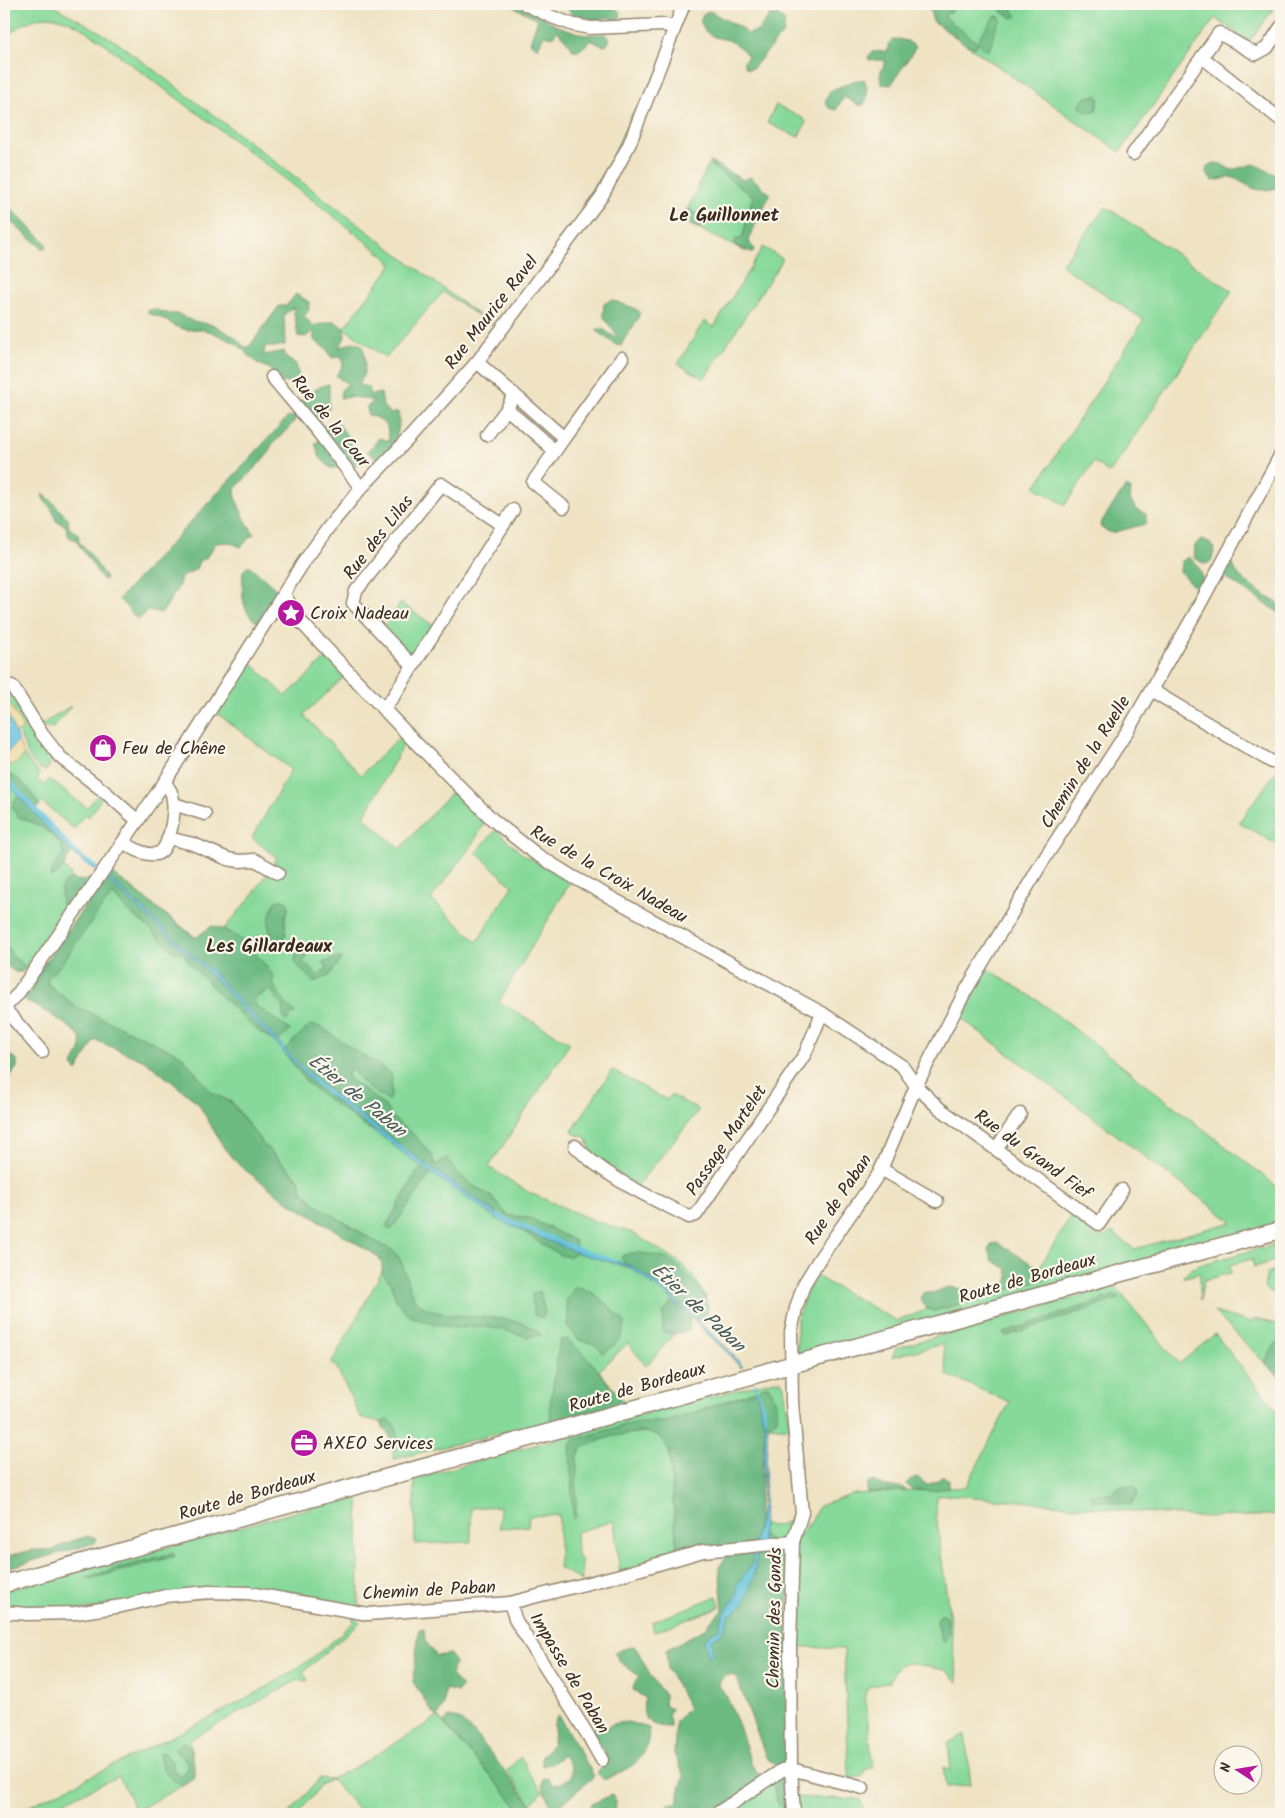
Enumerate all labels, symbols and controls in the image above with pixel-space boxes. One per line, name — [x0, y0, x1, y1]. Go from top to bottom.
district label: Le Guillonnet — [669, 201, 779, 231]
street label: Rue Maurice Ravel — [438, 249, 547, 376]
street label: Rue de la Cour — [283, 369, 377, 476]
street label: Rue des Lilas — [337, 489, 422, 587]
place icon: Croix Nadeau — [276, 598, 306, 628]
place label: Croix Nadeau — [310, 600, 409, 629]
street label: Chemin de la Ruelle — [1034, 690, 1139, 835]
shop icon: Feu de Chêne — [88, 733, 118, 763]
place label: Feu de Chêne — [122, 735, 226, 764]
street label: Rue de la Croix Nadeau — [524, 818, 693, 932]
district label: Les Gillardeaux — [206, 932, 333, 962]
water label: Étier de Paban — [301, 1047, 414, 1147]
street label: Passage Martelet — [679, 1078, 776, 1202]
street label: Rue du Grand Fief — [967, 1103, 1099, 1209]
street label: Rue de Paban — [798, 1148, 880, 1251]
street label: Route de Bordeaux — [955, 1246, 1100, 1313]
water label: Étier de Paban — [644, 1257, 753, 1361]
street label: Route de Bordeaux — [565, 1355, 710, 1422]
office icon: AXEO Services — [289, 1428, 319, 1458]
place label: AXEO Services — [323, 1430, 434, 1459]
street label: Route de Bordeaux — [175, 1463, 320, 1530]
street label: Chemin des Gonds — [760, 1547, 791, 1689]
street label: Chemin de Paban — [361, 1574, 497, 1609]
street label: Impasse de Paban — [521, 1607, 617, 1740]
north arrow — [1212, 1746, 1262, 1796]
text: N — [1215, 1761, 1238, 1774]

